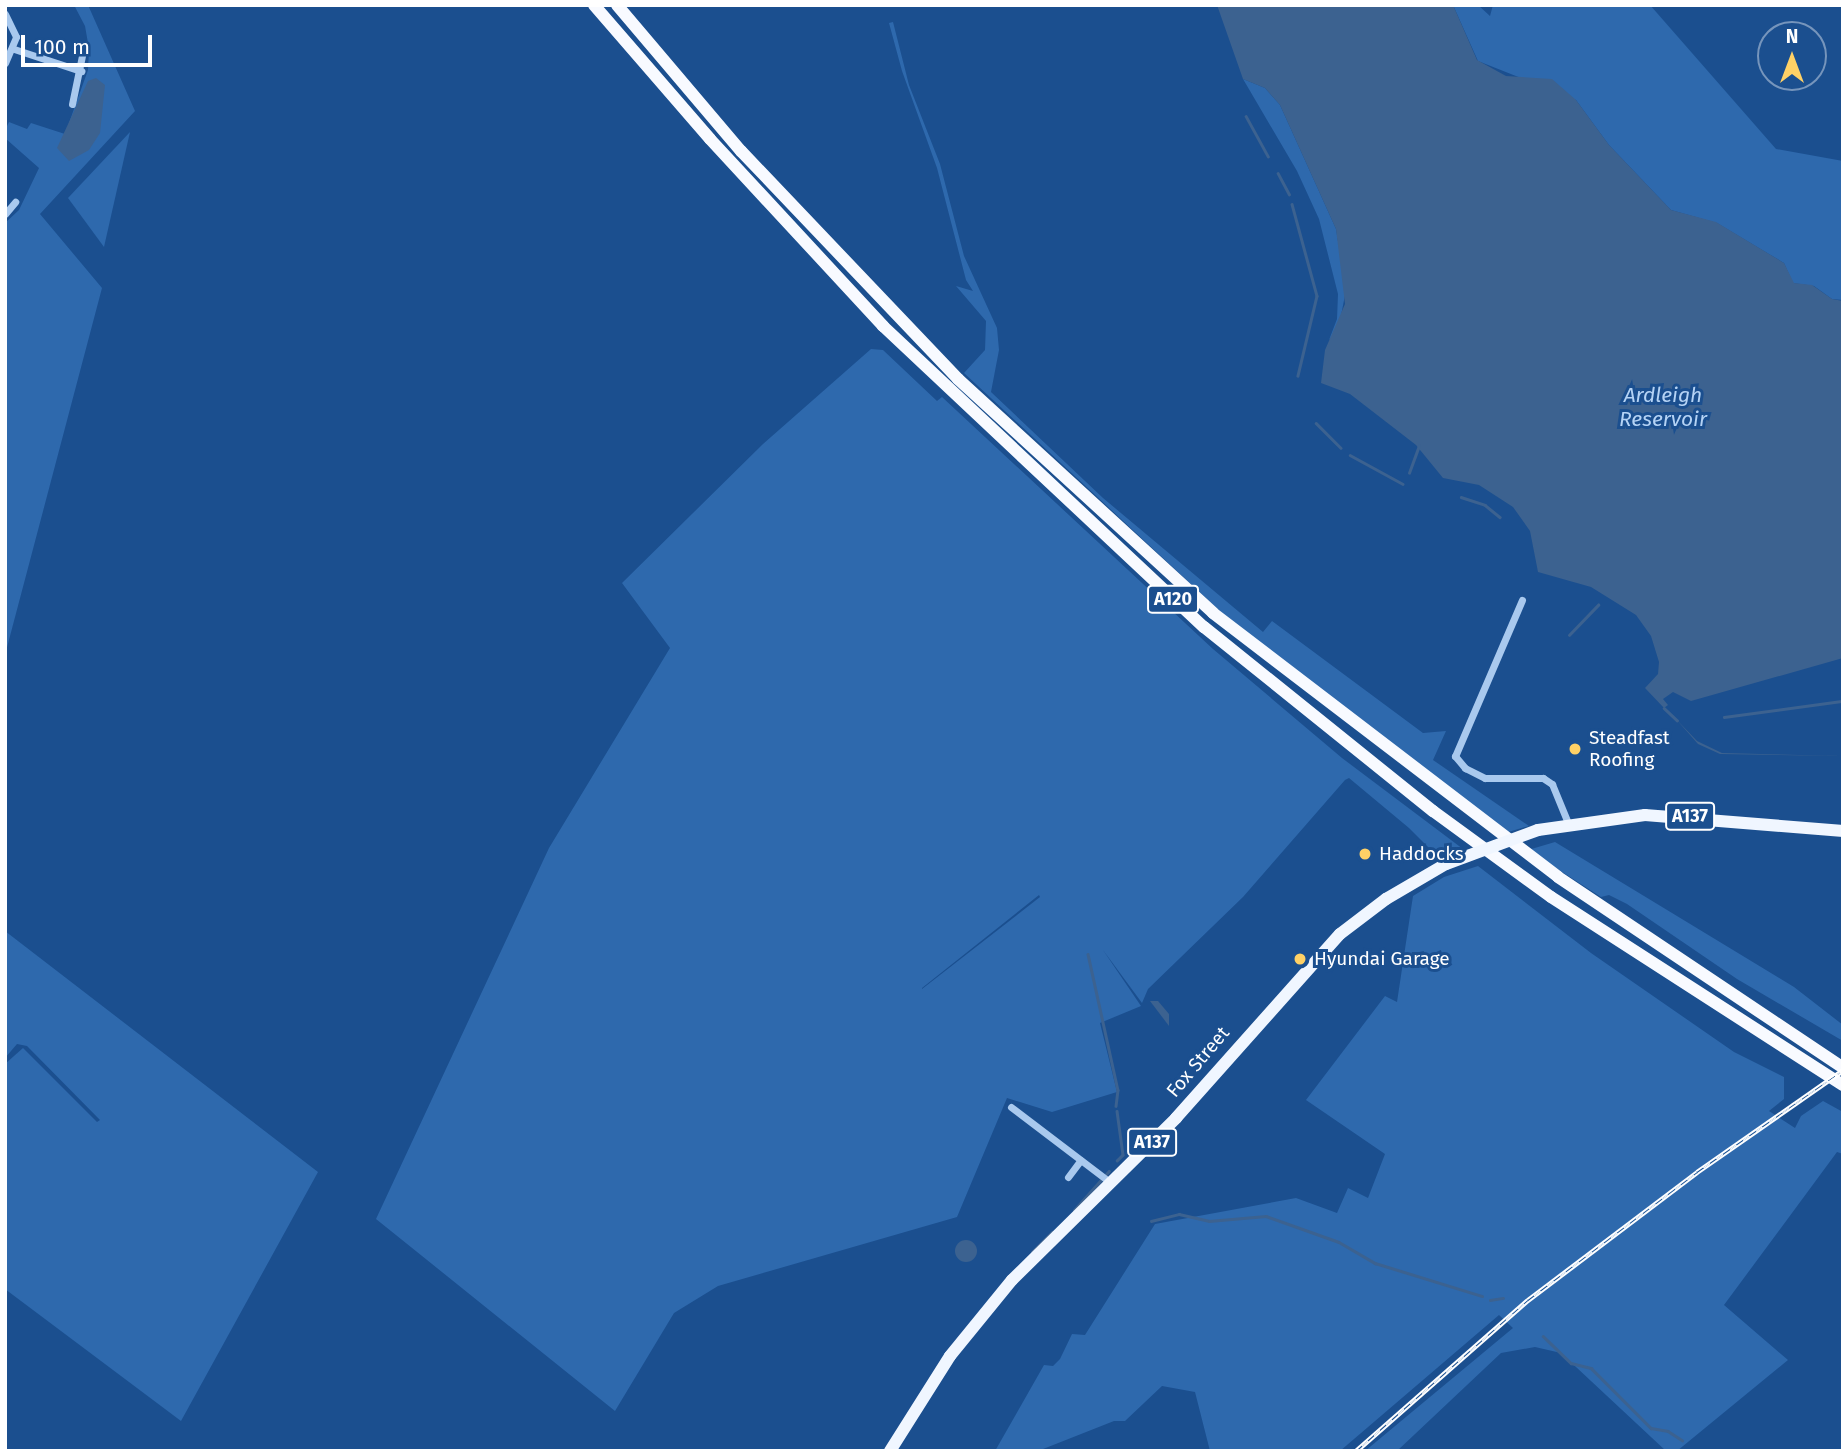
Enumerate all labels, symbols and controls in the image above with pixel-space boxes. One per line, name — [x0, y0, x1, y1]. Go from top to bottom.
scale bar — [24, 21, 156, 65]
north arrow — [1757, 21, 1827, 91]
text: N — [1786, 25, 1798, 48]
text: 100 m — [34, 34, 90, 60]
water label: Ardleigh Reservoir — [1619, 382, 1707, 432]
road number: A120 — [1147, 584, 1199, 614]
place label: Steadfast Roofing — [1589, 727, 1670, 771]
marker: Steadfast Roofing — [1567, 741, 1583, 757]
road number: A137 — [1664, 802, 1716, 830]
place label: Haddocks — [1379, 843, 1464, 865]
marker: Haddocks — [1357, 846, 1373, 862]
place label: Hyundai Garage — [1314, 948, 1450, 970]
marker: Hyundai Garage — [1292, 951, 1308, 967]
street label: Fox Street — [1162, 1022, 1234, 1102]
road number: A137 — [1126, 1128, 1178, 1156]

